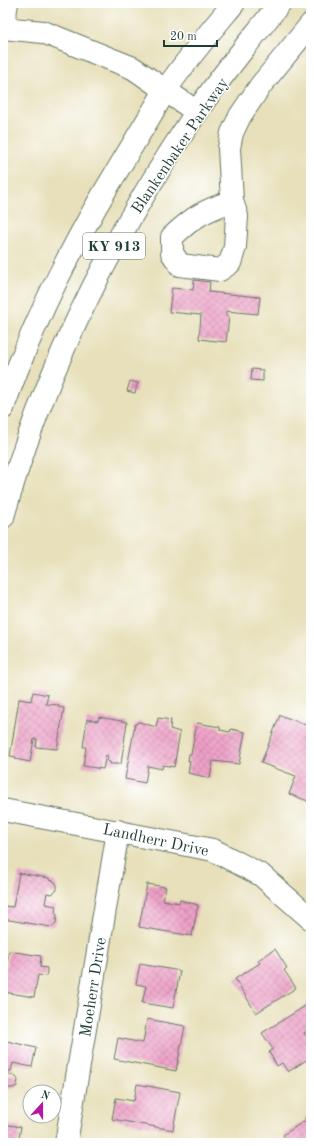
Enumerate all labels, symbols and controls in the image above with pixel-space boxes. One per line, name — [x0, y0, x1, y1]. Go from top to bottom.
scale bar — [164, 22, 217, 48]
text: 20 m — [170, 31, 197, 43]
street label: Blankenbaker Parkway — [129, 75, 232, 217]
road number: KY 913 — [83, 233, 145, 259]
street label: Landherr Drive — [101, 822, 210, 860]
street label: Moeherr Drive — [78, 936, 110, 1038]
north arrow — [22, 1084, 62, 1124]
text: N — [39, 1089, 51, 1103]

